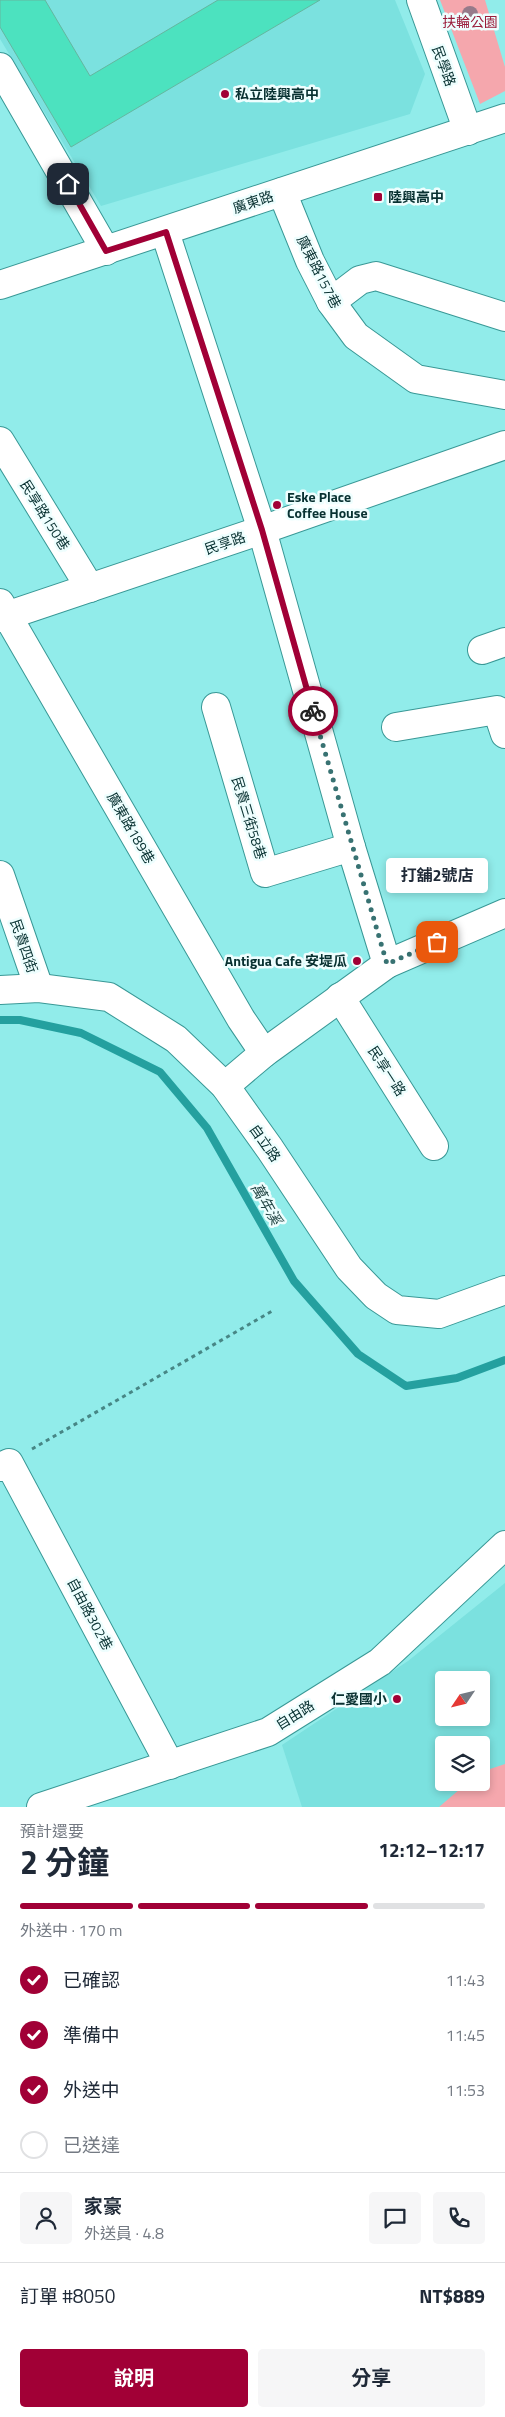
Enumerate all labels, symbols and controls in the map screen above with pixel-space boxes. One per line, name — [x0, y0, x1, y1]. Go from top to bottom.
park label: 扶輪公園 — [442, 11, 498, 32]
street label: 民學路 — [427, 43, 462, 89]
place label: 私立陸興高中 — [235, 83, 319, 104]
marker: 私立陸興高中 — [219, 88, 231, 100]
pin — [47, 163, 89, 205]
icon: home — [54, 170, 82, 198]
street label: 廣東路 — [230, 185, 276, 218]
place label: 陸興高中 — [388, 186, 444, 207]
marker: 陸興高中 — [372, 191, 384, 203]
street label: 廣東路157巷 — [292, 232, 347, 312]
street label: 民享路150巷 — [15, 475, 75, 554]
place label: Eske Place Coffee House — [287, 486, 368, 523]
marker: Eske Place Coffee House — [271, 499, 283, 511]
street label: 民享路 — [202, 526, 248, 559]
courier — [288, 686, 338, 736]
icon: bike — [299, 697, 327, 725]
street label: 民貴三街58巷 — [227, 774, 272, 862]
street label: 廣東路189巷 — [102, 788, 160, 867]
callout: 打舖2號店 — [386, 857, 488, 892]
text: 打舖2號店 — [401, 863, 473, 887]
street label: 民貴四街 — [5, 916, 44, 976]
pin — [416, 921, 458, 963]
icon: bag — [423, 928, 451, 956]
place label: Antigua Cafe 安堤瓜 — [225, 950, 347, 971]
marker: Antigua Cafe 安堤瓜 — [351, 955, 363, 967]
street label: 民享一路 — [363, 1042, 411, 1100]
street label: 自立路 — [245, 1119, 286, 1166]
water label: 萬年溪 — [245, 1179, 289, 1231]
street label: 自由路302巷 — [63, 1574, 118, 1654]
north arrow — [435, 1671, 490, 1726]
map controls — [435, 1671, 490, 1791]
place label: 仁愛國小 — [331, 1688, 387, 1709]
marker: 仁愛國小 — [391, 1693, 403, 1705]
street label: 自由路 — [271, 1695, 318, 1735]
button: layers — [435, 1736, 490, 1791]
text: 預計還要 — [20, 1819, 84, 1843]
text: 12:12–12:17 — [378, 1835, 485, 1864]
text: 2 分鐘 — [20, 1838, 109, 1886]
text: 外送中 · 170 m — [20, 1918, 122, 1942]
text: 已確認 — [63, 1965, 120, 1994]
icon: check — [20, 1966, 48, 1994]
text: 11:43 — [446, 1968, 485, 1992]
text: 準備中 — [63, 2020, 120, 2049]
icon: check — [20, 2021, 48, 2049]
text: 11:45 — [446, 2023, 485, 2047]
text: 外送中 — [63, 2075, 120, 2104]
icon: check — [20, 2076, 48, 2104]
text: 11:53 — [446, 2078, 485, 2102]
text: 已送達 — [63, 2130, 120, 2159]
text: 家豪 — [84, 2191, 122, 2220]
button: person — [20, 2192, 72, 2244]
button: chat — [369, 2192, 421, 2244]
button: phone — [433, 2192, 485, 2244]
text: 外送員 · 4.8 — [84, 2221, 164, 2245]
text: 訂單 #8050 — [20, 2281, 115, 2310]
text: NT$889 — [419, 2281, 485, 2310]
button: 說明 — [20, 2349, 248, 2407]
button: 分享 — [258, 2349, 485, 2407]

